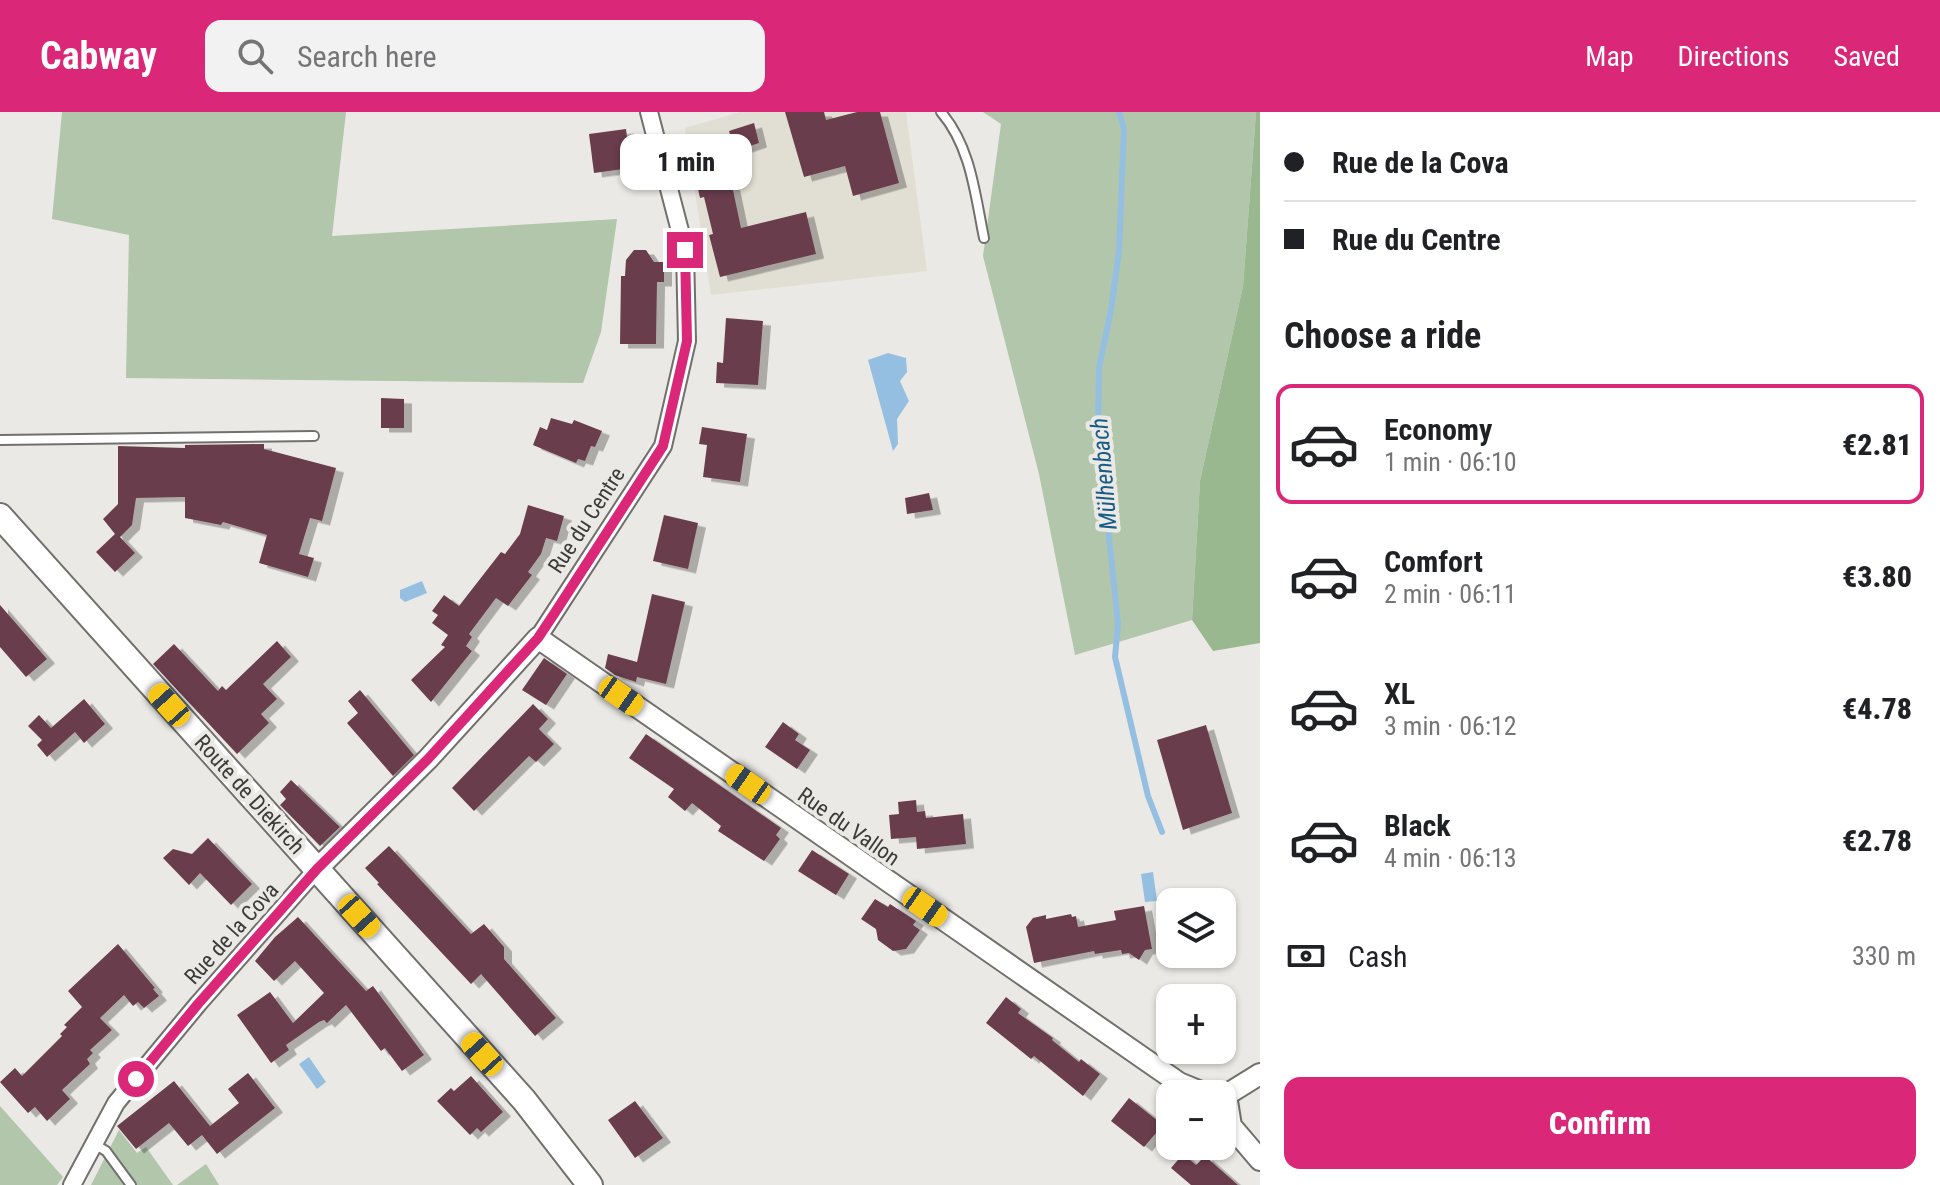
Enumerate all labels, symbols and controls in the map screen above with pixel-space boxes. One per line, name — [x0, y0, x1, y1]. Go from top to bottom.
search box — [205, 20, 765, 92]
text: Cabway — [40, 34, 157, 78]
icon: search — [233, 34, 277, 78]
text: Search here — [297, 39, 437, 74]
text: Map — [1585, 40, 1634, 73]
text: Directions — [1678, 40, 1789, 73]
text: Saved — [1833, 40, 1900, 73]
callout: 1 min — [619, 134, 751, 190]
text: Rue de la Cova — [1332, 145, 1509, 180]
text: 1 min — [657, 147, 715, 177]
text: Rue du Centre — [1332, 222, 1501, 257]
route end — [667, 232, 703, 268]
text: Choose a ride — [1284, 315, 1481, 357]
icon: car — [1288, 408, 1360, 480]
text: Economy — [1384, 412, 1492, 447]
water label: Mülhenbach — [1085, 417, 1123, 531]
text: €2.81 — [1842, 427, 1912, 462]
text: 1 min · 06:10 — [1384, 447, 1517, 477]
street label: Rue du Centre — [543, 463, 630, 578]
icon: car — [1288, 540, 1360, 612]
text: Comfort — [1384, 544, 1483, 579]
text: €3.80 — [1842, 559, 1912, 594]
text: 2 min · 06:11 — [1384, 579, 1517, 609]
car — [594, 672, 648, 720]
icon: car — [1288, 672, 1360, 744]
text: XL — [1384, 676, 1415, 711]
car — [144, 679, 194, 731]
text: €4.78 — [1842, 691, 1912, 726]
text: 3 min · 06:12 — [1384, 711, 1517, 741]
street label: Route de Diekirch — [190, 730, 310, 859]
car — [721, 760, 775, 808]
street label: Rue du Vallon — [793, 782, 904, 871]
icon: car — [1288, 804, 1360, 876]
text: Black — [1384, 808, 1451, 843]
text: €2.78 — [1842, 823, 1912, 858]
text: 4 min · 06:13 — [1384, 843, 1517, 873]
street label: Rue de la Cova — [179, 878, 283, 989]
car — [898, 883, 952, 931]
map controls — [1156, 888, 1236, 1160]
button: layers — [1156, 888, 1236, 968]
car — [334, 890, 384, 942]
icon: cash — [1284, 934, 1328, 978]
text: Cash — [1348, 939, 1408, 974]
text: 330 m — [1852, 941, 1916, 971]
button: + — [1156, 984, 1236, 1064]
car — [457, 1028, 507, 1080]
route start — [118, 1061, 154, 1097]
button: Confirm — [1284, 1077, 1916, 1169]
button: − — [1156, 1080, 1236, 1160]

